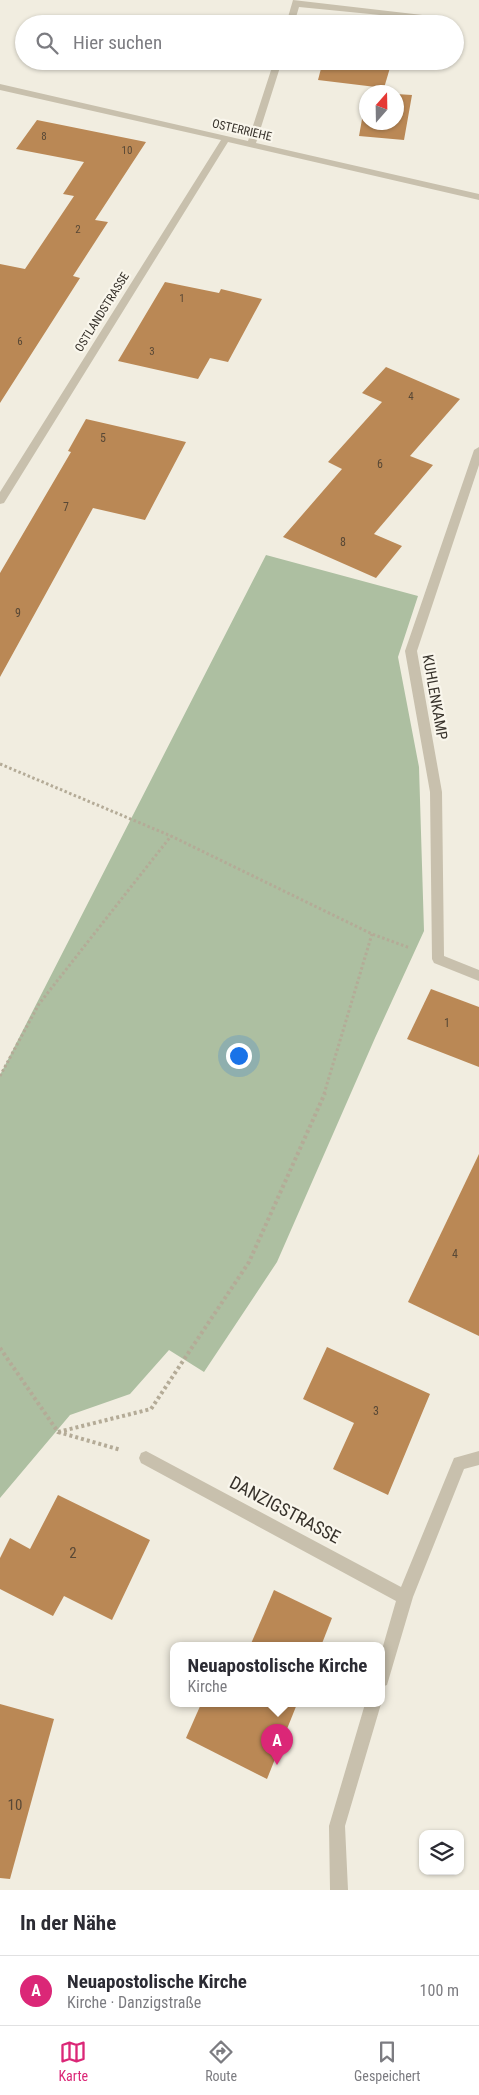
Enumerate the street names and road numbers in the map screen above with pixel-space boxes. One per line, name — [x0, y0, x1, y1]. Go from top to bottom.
street label: OSTERRIEHE — [211, 116, 273, 144]
street label: OSTLANDSTRASSE — [72, 270, 132, 354]
street label: KUHLENKAMP — [419, 653, 451, 741]
street label: DANZIGSTRASSE — [226, 1472, 344, 1548]

